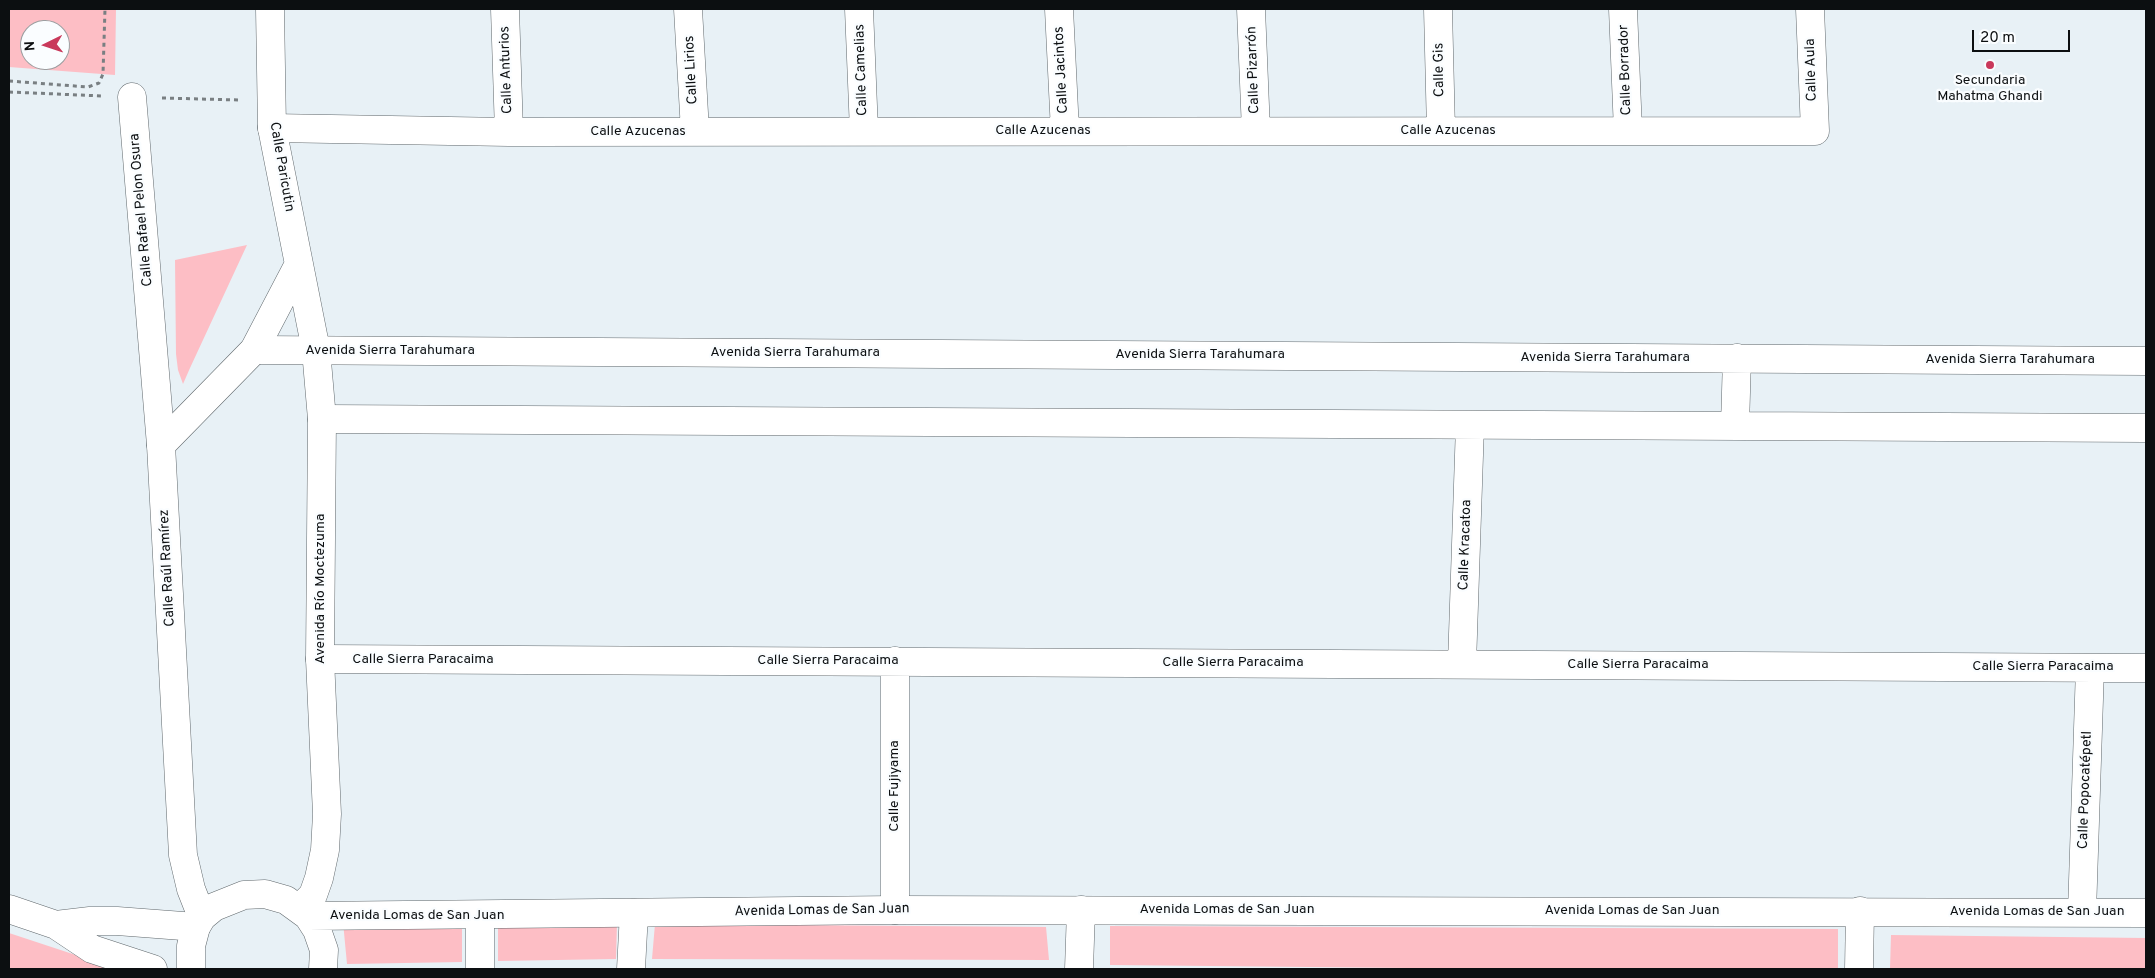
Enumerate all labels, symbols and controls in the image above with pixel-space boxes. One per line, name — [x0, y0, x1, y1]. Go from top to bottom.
north arrow — [20, 20, 70, 70]
scale bar — [1975, 20, 2072, 52]
street label: Calle Camelias — [852, 24, 872, 116]
street label: Calle Borrador — [1616, 24, 1636, 116]
street label: Calle Anturios — [497, 26, 517, 114]
street label: Calle Jacintos — [1051, 26, 1073, 114]
street label: Calle Pizarrón — [1244, 26, 1264, 114]
text: 20 m — [1980, 29, 2015, 48]
street label: Calle Lirios — [682, 35, 702, 105]
street label: Calle Aula — [1803, 38, 1821, 102]
text: N — [22, 40, 39, 52]
street label: Calle Gis — [1431, 43, 1449, 97]
marker: Secundaria Mahatma Ghandi — [1984, 59, 1996, 71]
place label: Secundaria Mahatma Ghandi — [1937, 73, 2043, 105]
street label: Calle Paricutin — [265, 121, 297, 213]
street label: Calle Azucenas — [995, 123, 1091, 139]
street label: Calle Azucenas — [1400, 123, 1496, 139]
street label: Calle Azucenas — [590, 124, 686, 140]
street label: Calle Rafael Pelon Osura — [127, 133, 157, 287]
street label: Avenida Sierra Tarahumara — [305, 343, 475, 359]
street label: Avenida Sierra Tarahumara — [710, 345, 880, 361]
street label: Avenida Sierra Tarahumara — [1115, 347, 1285, 363]
street label: Avenida Sierra Tarahumara — [1520, 350, 1690, 366]
street label: Avenida Sierra Tarahumara — [1925, 352, 2095, 368]
street label: Calle Kracatoa — [1456, 499, 1476, 591]
street label: Calle Raúl Ramírez — [157, 509, 179, 627]
street label: Avenida Río Moctezuma — [313, 514, 329, 664]
street label: Calle Sierra Paracaima — [352, 652, 494, 668]
street label: Calle Sierra Paracaima — [757, 653, 899, 669]
street label: Calle Sierra Paracaima — [1162, 655, 1304, 671]
street label: Calle Sierra Paracaima — [1567, 657, 1709, 673]
street label: Calle Sierra Paracaima — [1972, 659, 2114, 675]
street label: Calle Popocatépetl — [2076, 731, 2096, 849]
street label: Calle Fujiyama — [887, 740, 903, 832]
street label: Avenida Lomas de San Juan — [734, 901, 910, 921]
street label: Avenida Lomas de San Juan — [1139, 902, 1315, 918]
street label: Avenida Lomas de San Juan — [1544, 903, 1720, 919]
street label: Avenida Lomas de San Juan — [1949, 904, 2125, 920]
street label: Avenida Lomas de San Juan — [329, 908, 505, 924]

